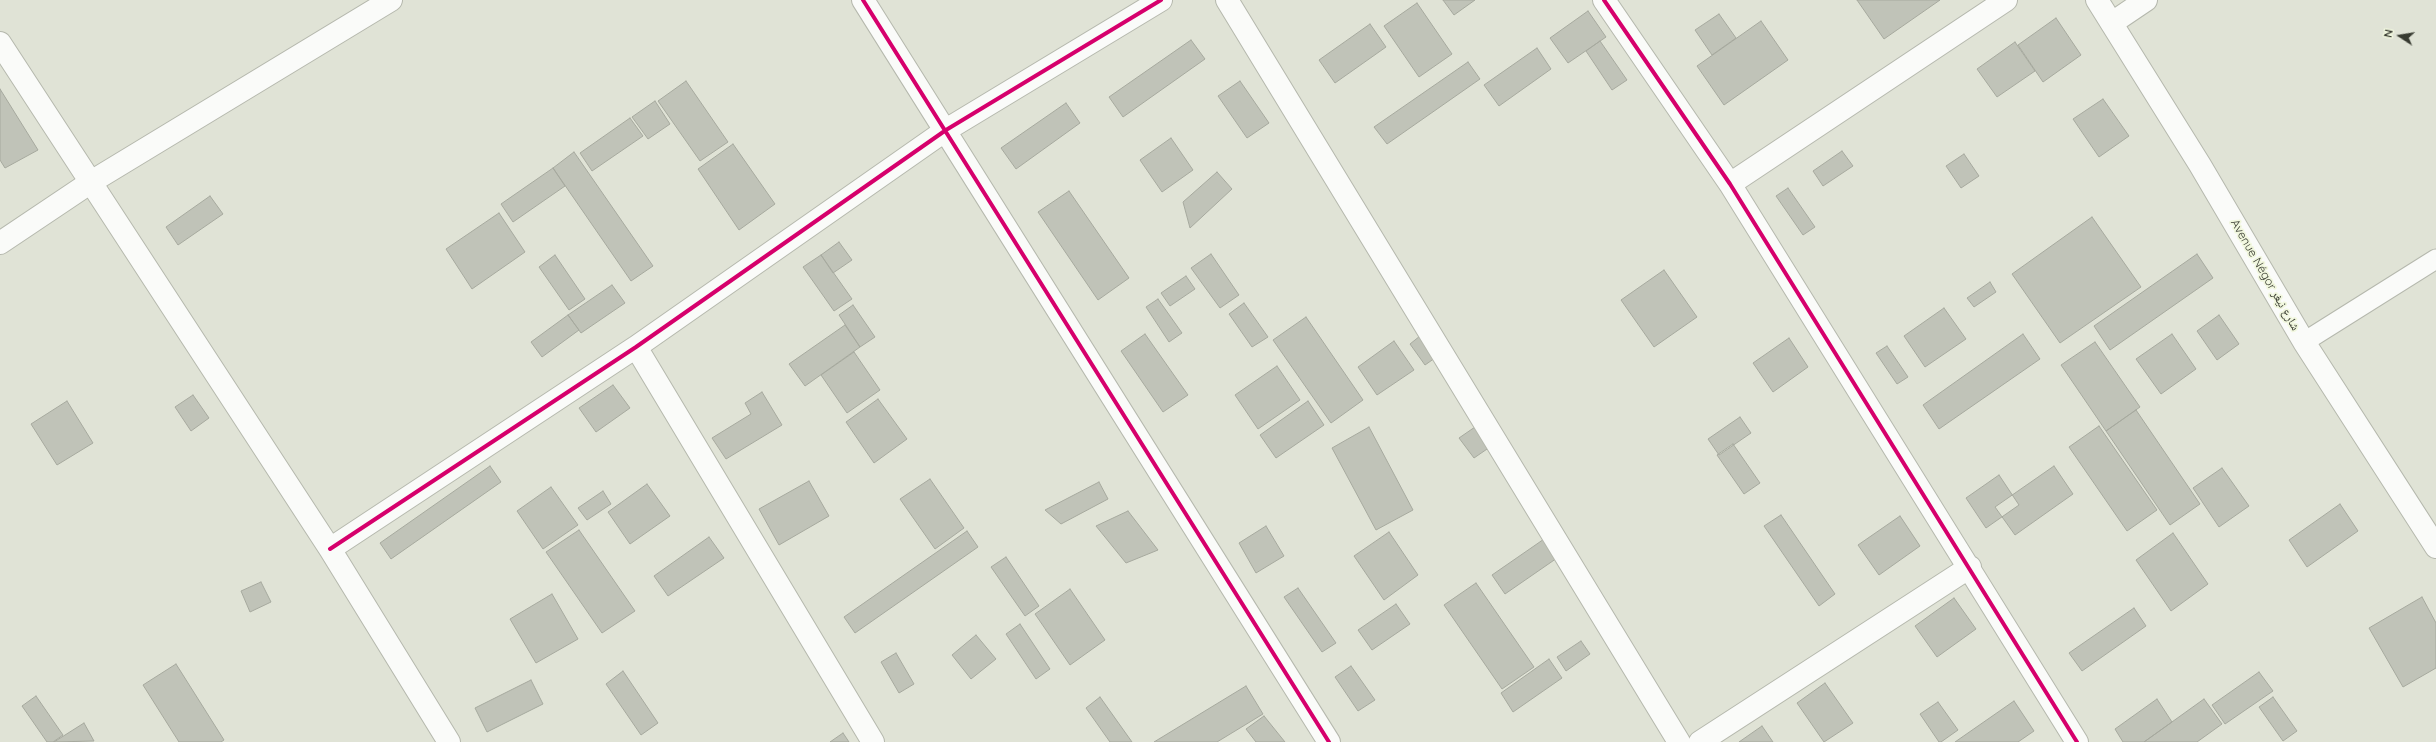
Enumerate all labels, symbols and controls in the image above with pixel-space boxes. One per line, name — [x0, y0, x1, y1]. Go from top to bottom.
north arrow — [2380, 16, 2420, 56]
text: N — [2381, 28, 2396, 39]
street label: Avenue Négor شارع نيغر — [2227, 217, 2303, 333]

